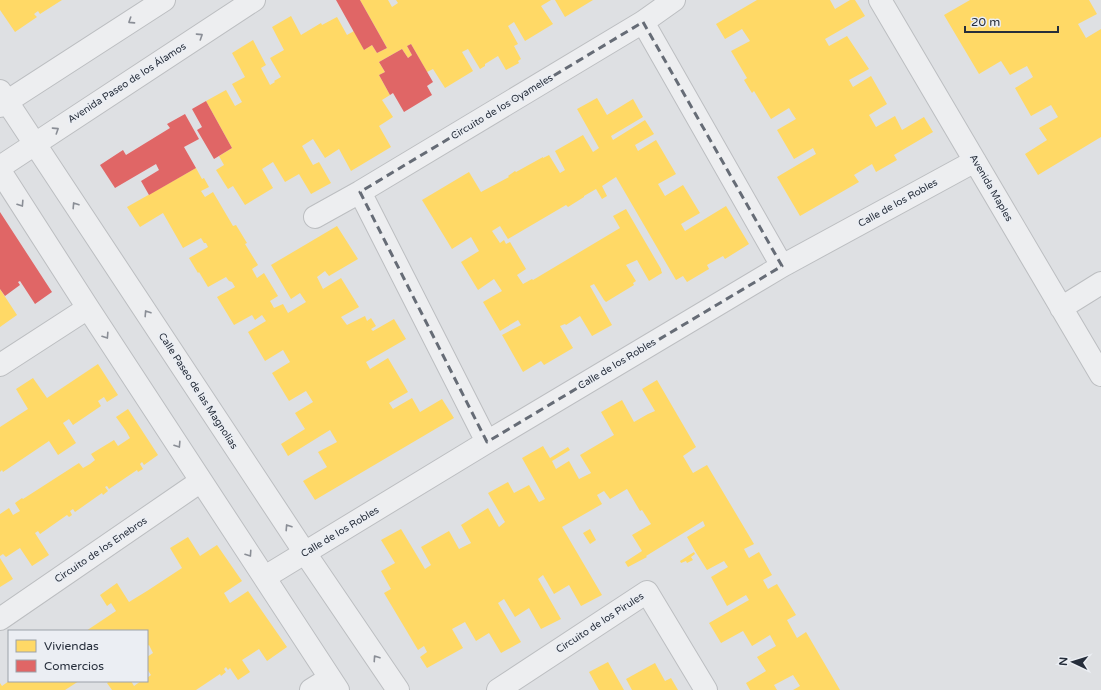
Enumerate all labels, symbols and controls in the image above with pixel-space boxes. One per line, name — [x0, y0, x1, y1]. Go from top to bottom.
scale bar — [965, 8, 1058, 34]
text: 20 m — [971, 15, 1000, 29]
one-way arrow — [128, 16, 135, 24]
one-way arrow — [196, 33, 203, 41]
street label: Avenida Paseo de los Álamos — [66, 40, 188, 126]
street label: Circuito de los Oyameles — [449, 72, 555, 142]
one-way arrow — [52, 127, 59, 135]
street label: Avenida Maples — [967, 152, 1015, 224]
street label: Calle de los Robles — [856, 176, 940, 230]
one-way arrow — [16, 199, 23, 206]
one-way arrow — [72, 202, 80, 209]
one-way arrow — [144, 310, 152, 317]
street label: Calle Paseo de las Magnolias — [156, 331, 240, 452]
one-way arrow — [102, 332, 109, 339]
street label: Calle de los Robles — [576, 336, 658, 392]
one-way arrow — [173, 441, 180, 448]
street label: Calle de los Robles — [299, 504, 381, 560]
street label: Circuito de los Enebros — [52, 514, 150, 585]
one-way arrow — [285, 524, 293, 531]
one-way arrow — [244, 550, 252, 557]
street label: Circuito de los Pirules — [554, 590, 646, 656]
legend — [8, 630, 148, 682]
text: Viviendas — [44, 639, 99, 653]
north arrow — [1053, 642, 1093, 682]
one-way arrow — [373, 655, 381, 662]
text: N — [1057, 656, 1070, 666]
text: Comercios — [44, 659, 104, 673]

